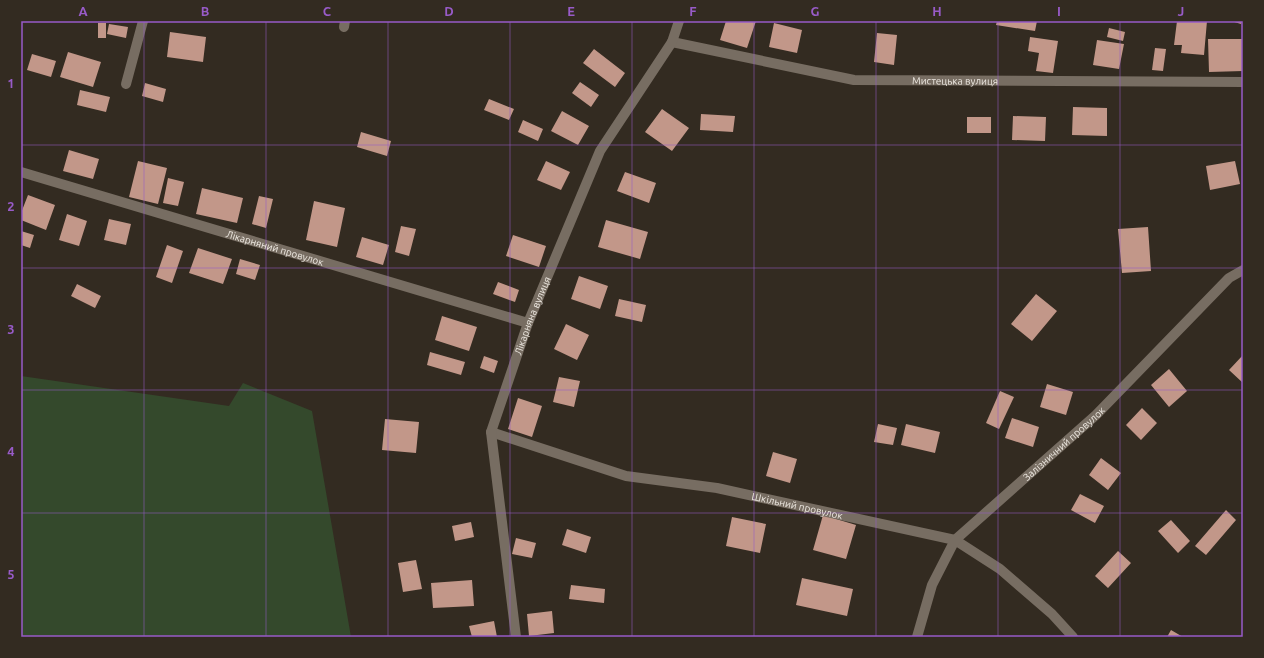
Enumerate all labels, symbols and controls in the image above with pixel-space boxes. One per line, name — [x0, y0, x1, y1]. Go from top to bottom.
text: A — [78, 4, 88, 18]
text: B — [201, 4, 210, 18]
text: C — [323, 4, 332, 18]
text: D — [444, 4, 454, 18]
text: E — [567, 4, 575, 18]
text: F — [689, 4, 697, 18]
text: G — [811, 4, 820, 18]
text: H — [932, 4, 942, 18]
text: I — [1057, 4, 1061, 18]
text: J — [1178, 4, 1184, 18]
street label: Мистецька вулиця — [912, 75, 998, 86]
text: 1 — [7, 76, 15, 90]
text: 2 — [7, 199, 15, 213]
street label: Лікарняний провулок — [225, 228, 325, 267]
street label: Лікарняна вулиця — [512, 275, 552, 356]
text: 3 — [7, 322, 15, 336]
street label: Залізничний провулок — [1021, 404, 1107, 483]
text: 4 — [7, 444, 15, 458]
street label: Шкільний провулок — [751, 490, 844, 521]
text: 5 — [7, 567, 15, 581]

